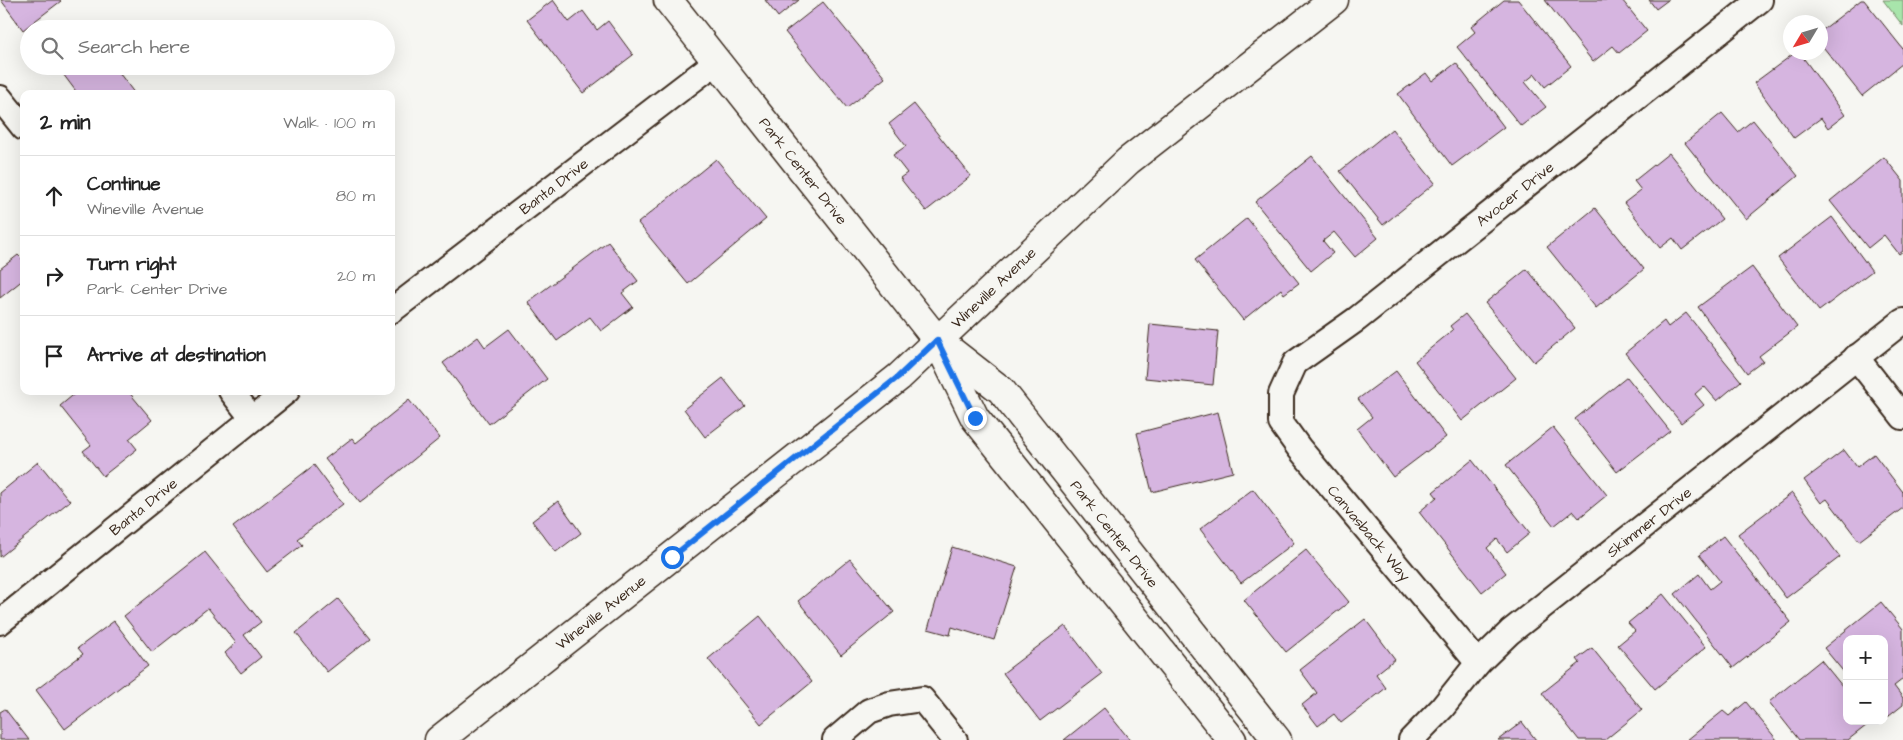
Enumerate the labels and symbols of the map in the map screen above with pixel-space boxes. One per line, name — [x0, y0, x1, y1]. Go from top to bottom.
north arrow — [1783, 15, 1828, 60]
street label: Park Center Drive — [754, 113, 852, 229]
street label: Banta Drive — [515, 154, 593, 220]
street label: Avocer Drive — [1472, 157, 1559, 232]
street label: Wineville Avenue — [947, 243, 1041, 333]
route end — [964, 407, 987, 430]
street label: Banta Drive — [105, 473, 182, 541]
street label: Park Center Drive — [1065, 476, 1163, 592]
street label: Canvasback Way — [1321, 481, 1415, 586]
street label: Skimmer Drive — [1602, 482, 1696, 563]
route start — [661, 546, 684, 569]
street label: Wineville Avenue — [551, 571, 651, 655]

